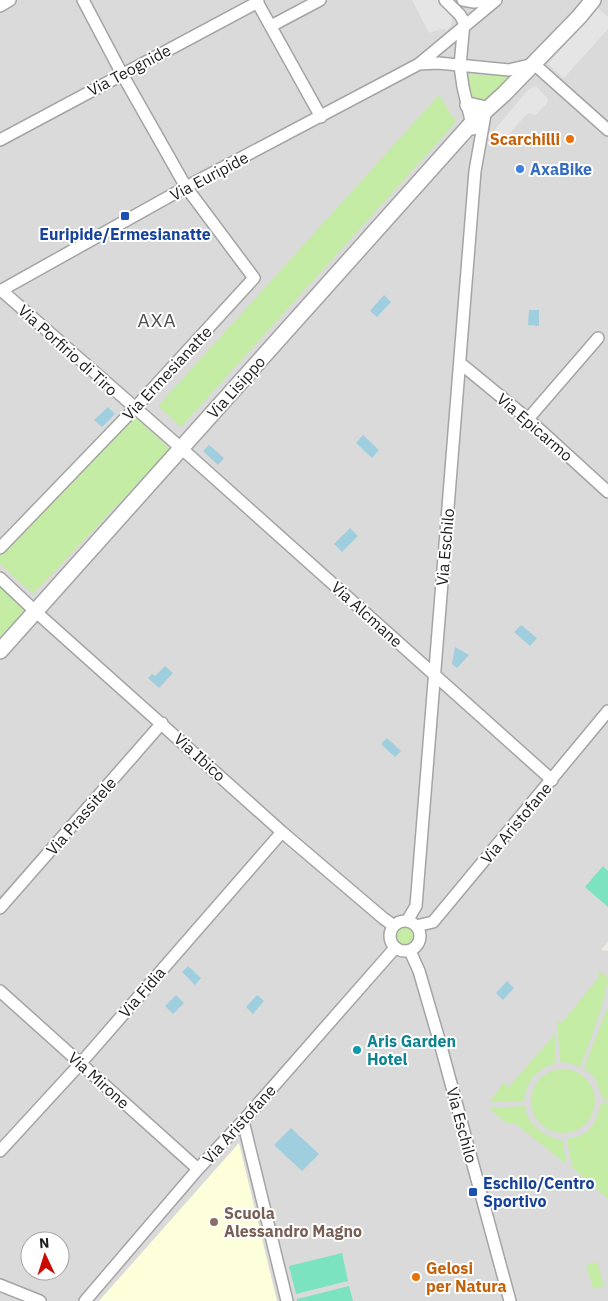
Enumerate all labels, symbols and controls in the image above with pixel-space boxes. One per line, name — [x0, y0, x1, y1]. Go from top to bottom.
street label: Via Teognide — [84, 40, 174, 100]
place label: Scarchilli — [490, 129, 560, 149]
marker: Scarchilli — [564, 133, 576, 145]
street label: Via Euripide — [166, 147, 252, 205]
place label: AxaBike — [530, 159, 592, 179]
marker: AxaBike — [514, 163, 526, 175]
marker: Euripide/Ermesianatte — [119, 210, 131, 222]
place label: Euripide/Ermesianatte — [39, 224, 211, 244]
street label: Via Porfirio di Tiro — [14, 300, 122, 400]
district label: AXA — [137, 308, 177, 332]
street label: Via Ermesianatte — [118, 321, 216, 424]
street label: Via Lisippo — [203, 352, 269, 422]
street label: Via Epicarmo — [493, 389, 577, 465]
street label: Via Eschilo — [432, 507, 458, 587]
street label: Via Alcmane — [327, 577, 407, 651]
street label: Via Ibico — [170, 729, 230, 785]
street label: Via Prassitele — [42, 773, 120, 859]
street label: Via Aristofane — [476, 778, 556, 868]
street label: Via Fidia — [114, 962, 170, 1022]
place label: Aris Garden Hotel — [367, 1031, 456, 1069]
marker: Aris Garden Hotel — [351, 1044, 363, 1056]
street label: Via Mirone — [64, 1047, 134, 1113]
street label: Via Aristofane — [198, 1080, 280, 1168]
street label: Via Eschilo — [442, 1085, 482, 1165]
place label: Eschilo/Centro Sportivo — [483, 1173, 595, 1211]
marker: Eschilo/Centro Sportivo — [467, 1186, 479, 1198]
place label: Scuola Alessandro Magno — [224, 1203, 362, 1241]
marker: Scuola Alessandro Magno — [208, 1216, 220, 1228]
north arrow — [20, 1231, 70, 1281]
text: N — [38, 1234, 50, 1252]
place label: Gelosi per Natura — [426, 1258, 507, 1296]
marker: Gelosi per Natura — [410, 1271, 422, 1283]

